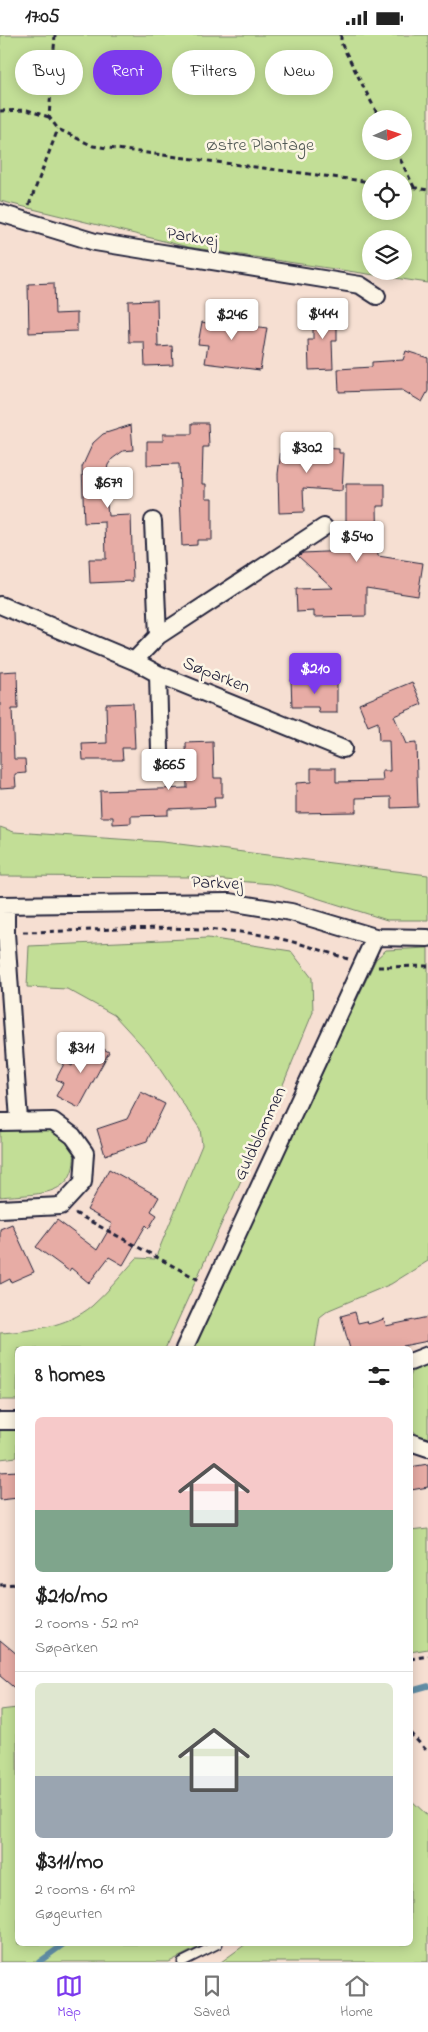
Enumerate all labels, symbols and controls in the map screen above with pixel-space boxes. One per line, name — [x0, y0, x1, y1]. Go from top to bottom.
text: 17:05 — [25, 4, 60, 31]
chip: Buy — [15, 50, 83, 95]
chip: Rent — [93, 50, 162, 95]
chip: Filters — [172, 50, 255, 95]
chip: New — [265, 50, 333, 95]
north arrow — [362, 110, 412, 160]
map controls — [362, 110, 412, 280]
park label: Østre Plantage — [206, 133, 315, 160]
button: locate — [362, 170, 412, 220]
street label: Parkvej — [164, 221, 220, 255]
button: layers — [362, 230, 412, 280]
pin: $444 — [293, 297, 353, 340]
pin: $246 — [202, 299, 262, 341]
text: $444 — [308, 302, 338, 326]
text: $246 — [216, 303, 248, 327]
pin: $302 — [277, 431, 337, 474]
text: $302 — [291, 436, 323, 460]
pin: $679 — [78, 467, 138, 509]
text: $679 — [94, 471, 122, 495]
pin: $540 — [327, 521, 387, 563]
text: $540 — [341, 525, 373, 549]
street label: Søparken — [178, 651, 254, 701]
pin: $210 — [285, 653, 345, 695]
text: $210 — [300, 657, 330, 681]
pin: $665 — [139, 749, 199, 791]
text: $665 — [153, 753, 185, 777]
street label: Parkvej — [191, 870, 244, 898]
pin: $311 — [51, 1031, 111, 1074]
text: $311 — [68, 1036, 94, 1060]
street label: Guldblommen — [228, 1083, 294, 1185]
text: 8 homes — [35, 1361, 105, 1391]
icon: filters — [365, 1362, 393, 1390]
icon: home — [169, 1450, 259, 1540]
text: $210/mo — [35, 1582, 108, 1612]
text: 2 rooms · 52 m² — [35, 1612, 139, 1636]
text: Søparken — [35, 1636, 98, 1660]
icon: home — [169, 1715, 259, 1805]
text: $311/mo — [35, 1848, 103, 1878]
text: 2 rooms · 64 m² — [35, 1878, 135, 1902]
text: Gøgeurten — [35, 1902, 102, 1926]
tab: Map — [55, 1972, 83, 2023]
tab: Saved — [193, 1972, 230, 2023]
tab: Home — [340, 1972, 373, 2023]

